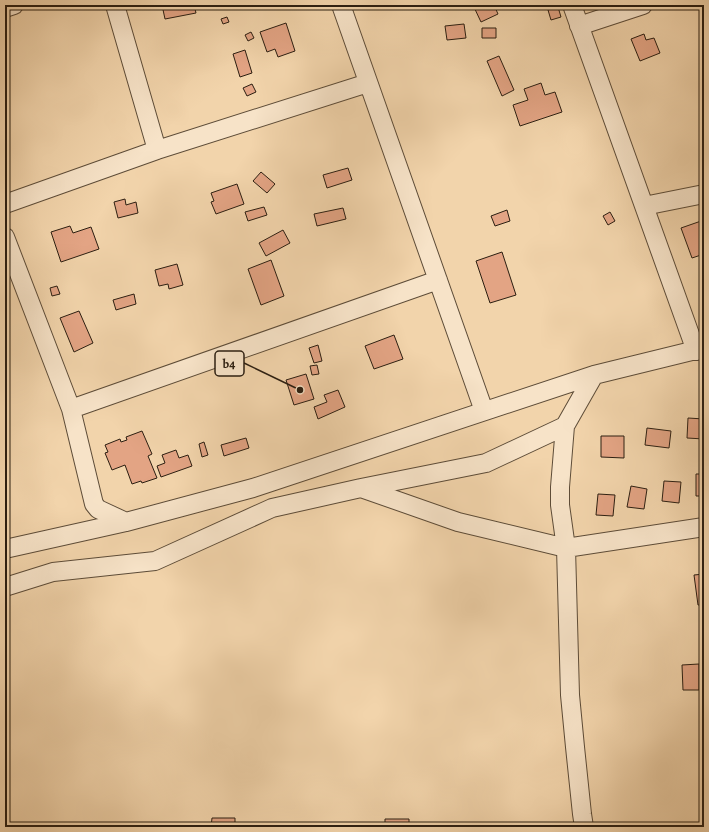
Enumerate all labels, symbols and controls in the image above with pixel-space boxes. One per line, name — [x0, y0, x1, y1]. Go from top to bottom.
callout: b4 — [215, 351, 244, 376]
text: b4 — [222, 355, 235, 372]

